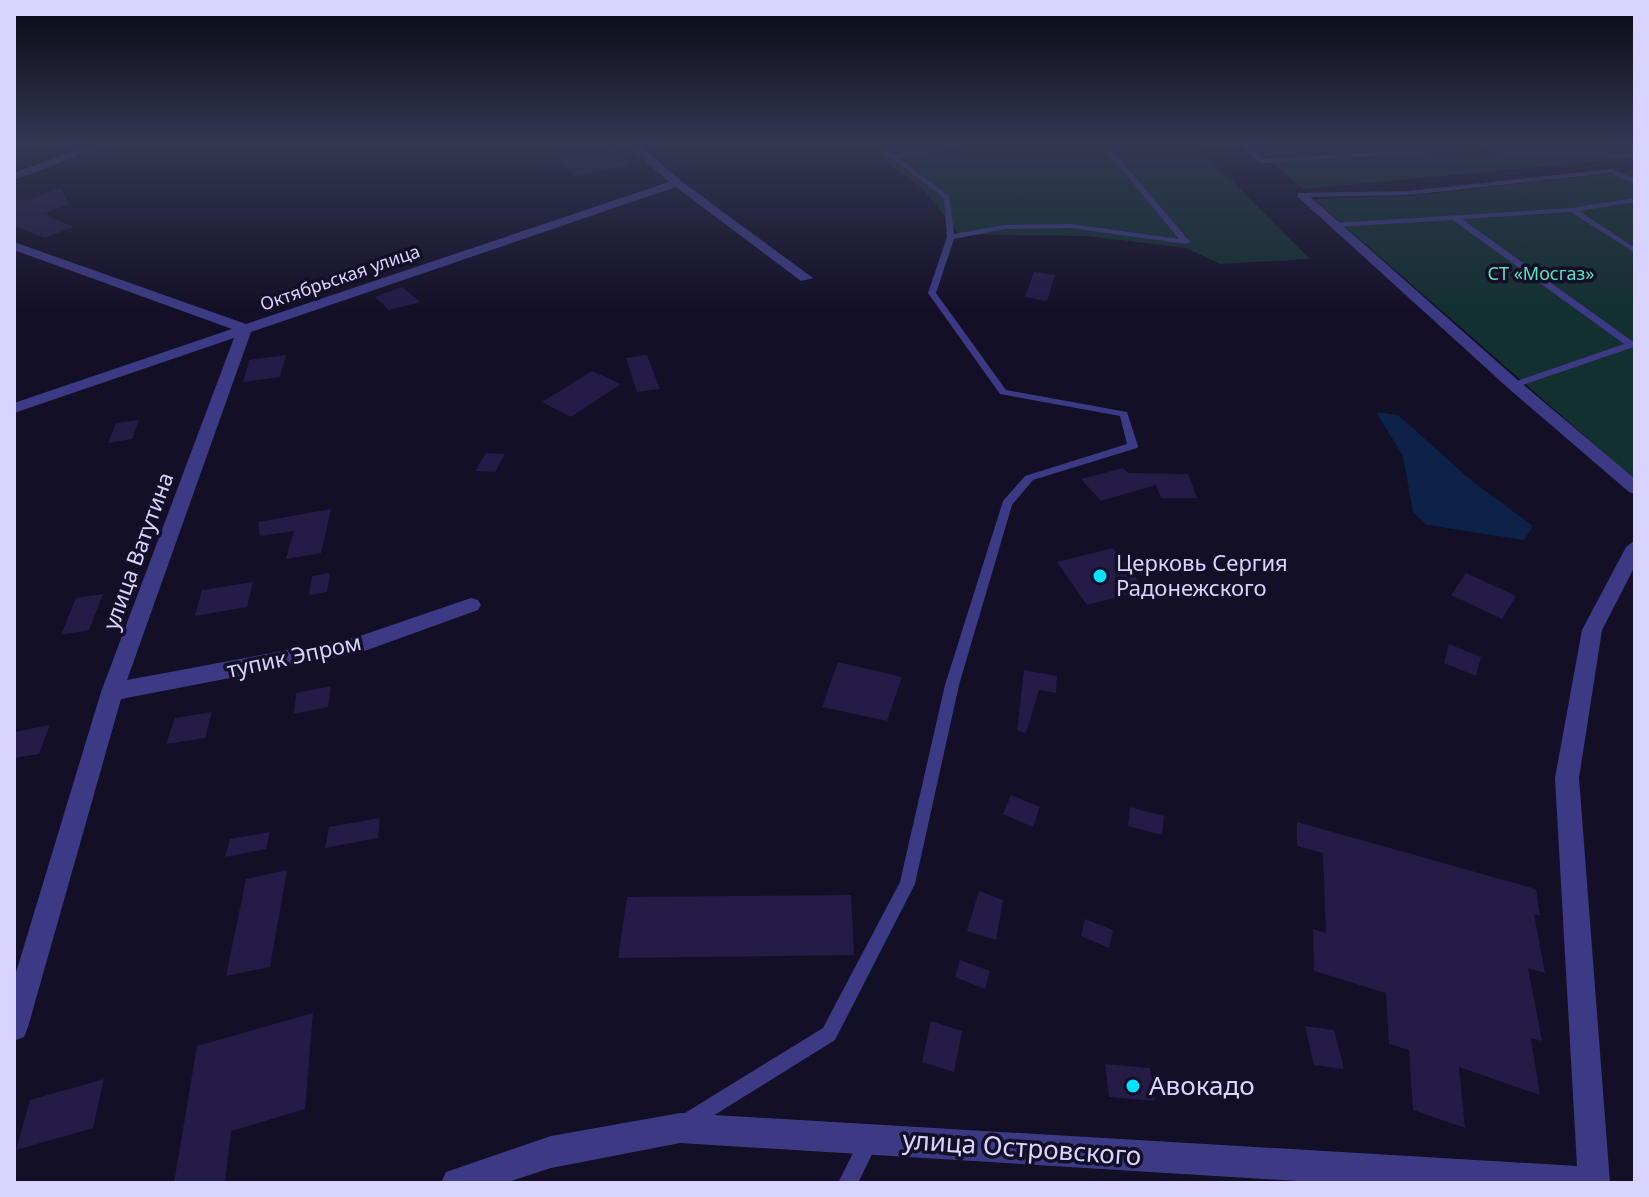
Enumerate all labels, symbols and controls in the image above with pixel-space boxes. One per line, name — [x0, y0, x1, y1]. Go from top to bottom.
street label: Октябрьская улица — [256, 238, 423, 316]
park label: СТ «Мосгаз» — [1487, 261, 1595, 285]
street label: улица Ватутина — [95, 468, 179, 634]
place label: Церковь Сергия Радонежского — [1116, 547, 1288, 602]
marker: Церковь Сергия Радонежского — [1091, 567, 1109, 585]
street label: тупик Эпром — [224, 626, 364, 684]
place label: Авокадо — [1149, 1067, 1255, 1103]
marker: Авокадо — [1124, 1077, 1142, 1095]
street label: улица Островского — [902, 1121, 1143, 1173]

